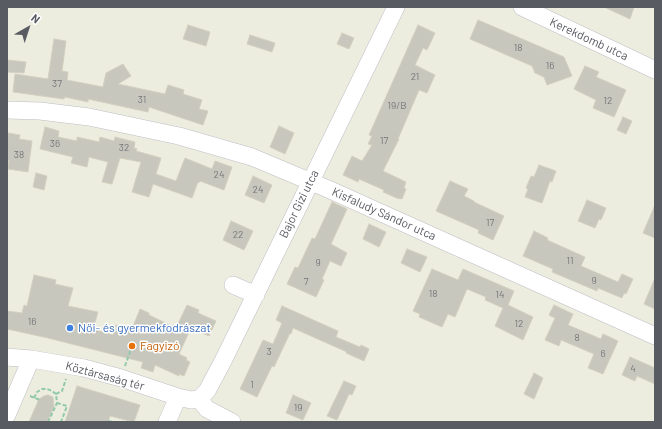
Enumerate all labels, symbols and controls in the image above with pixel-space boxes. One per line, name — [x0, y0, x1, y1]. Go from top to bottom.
north arrow — [8, 8, 48, 48]
text: N — [29, 11, 43, 26]
street label: Kerekdomb utca — [547, 15, 631, 63]
house number: 18 — [514, 42, 522, 54]
house number: 16 — [546, 60, 554, 72]
house number: 21 — [411, 71, 419, 83]
house number: 37 — [52, 78, 62, 90]
house number: 31 — [138, 94, 146, 106]
house number: 12 — [604, 95, 612, 107]
house number: 19/B — [388, 100, 406, 112]
house number: 17 — [380, 135, 388, 147]
house number: 36 — [50, 138, 60, 150]
house number: 32 — [119, 142, 129, 154]
house number: 38 — [14, 149, 24, 161]
street label: Bajor Gizi utca — [276, 168, 322, 240]
house number: 24 — [214, 169, 224, 181]
house number: 24 — [253, 184, 263, 196]
street label: Kisfaludy Sándor utca — [330, 185, 438, 243]
house number: 17 — [486, 217, 494, 229]
house number: 22 — [233, 229, 243, 241]
house number: 11 — [566, 255, 574, 267]
house number: 9 — [315, 257, 321, 269]
house number: 9 — [591, 275, 597, 287]
house number: 7 — [304, 276, 308, 288]
house number: 18 — [429, 288, 437, 300]
house number: 14 — [495, 289, 505, 301]
house number: 16 — [28, 316, 36, 328]
house number: 12 — [515, 318, 523, 330]
place label: Női- és gyermekfodrászat — [78, 321, 211, 335]
marker: Női- és gyermekfodrászat — [65, 323, 75, 333]
house number: 8 — [574, 332, 580, 344]
place label: Fagyizó — [140, 339, 179, 353]
marker: Fagyizó — [127, 341, 137, 351]
house number: 3 — [266, 346, 272, 358]
house number: 6 — [600, 348, 606, 360]
street label: Köztársaság tér — [64, 359, 146, 393]
house number: 4 — [630, 363, 636, 375]
house number: 1 — [250, 379, 254, 391]
house number: 19 — [294, 402, 302, 414]

